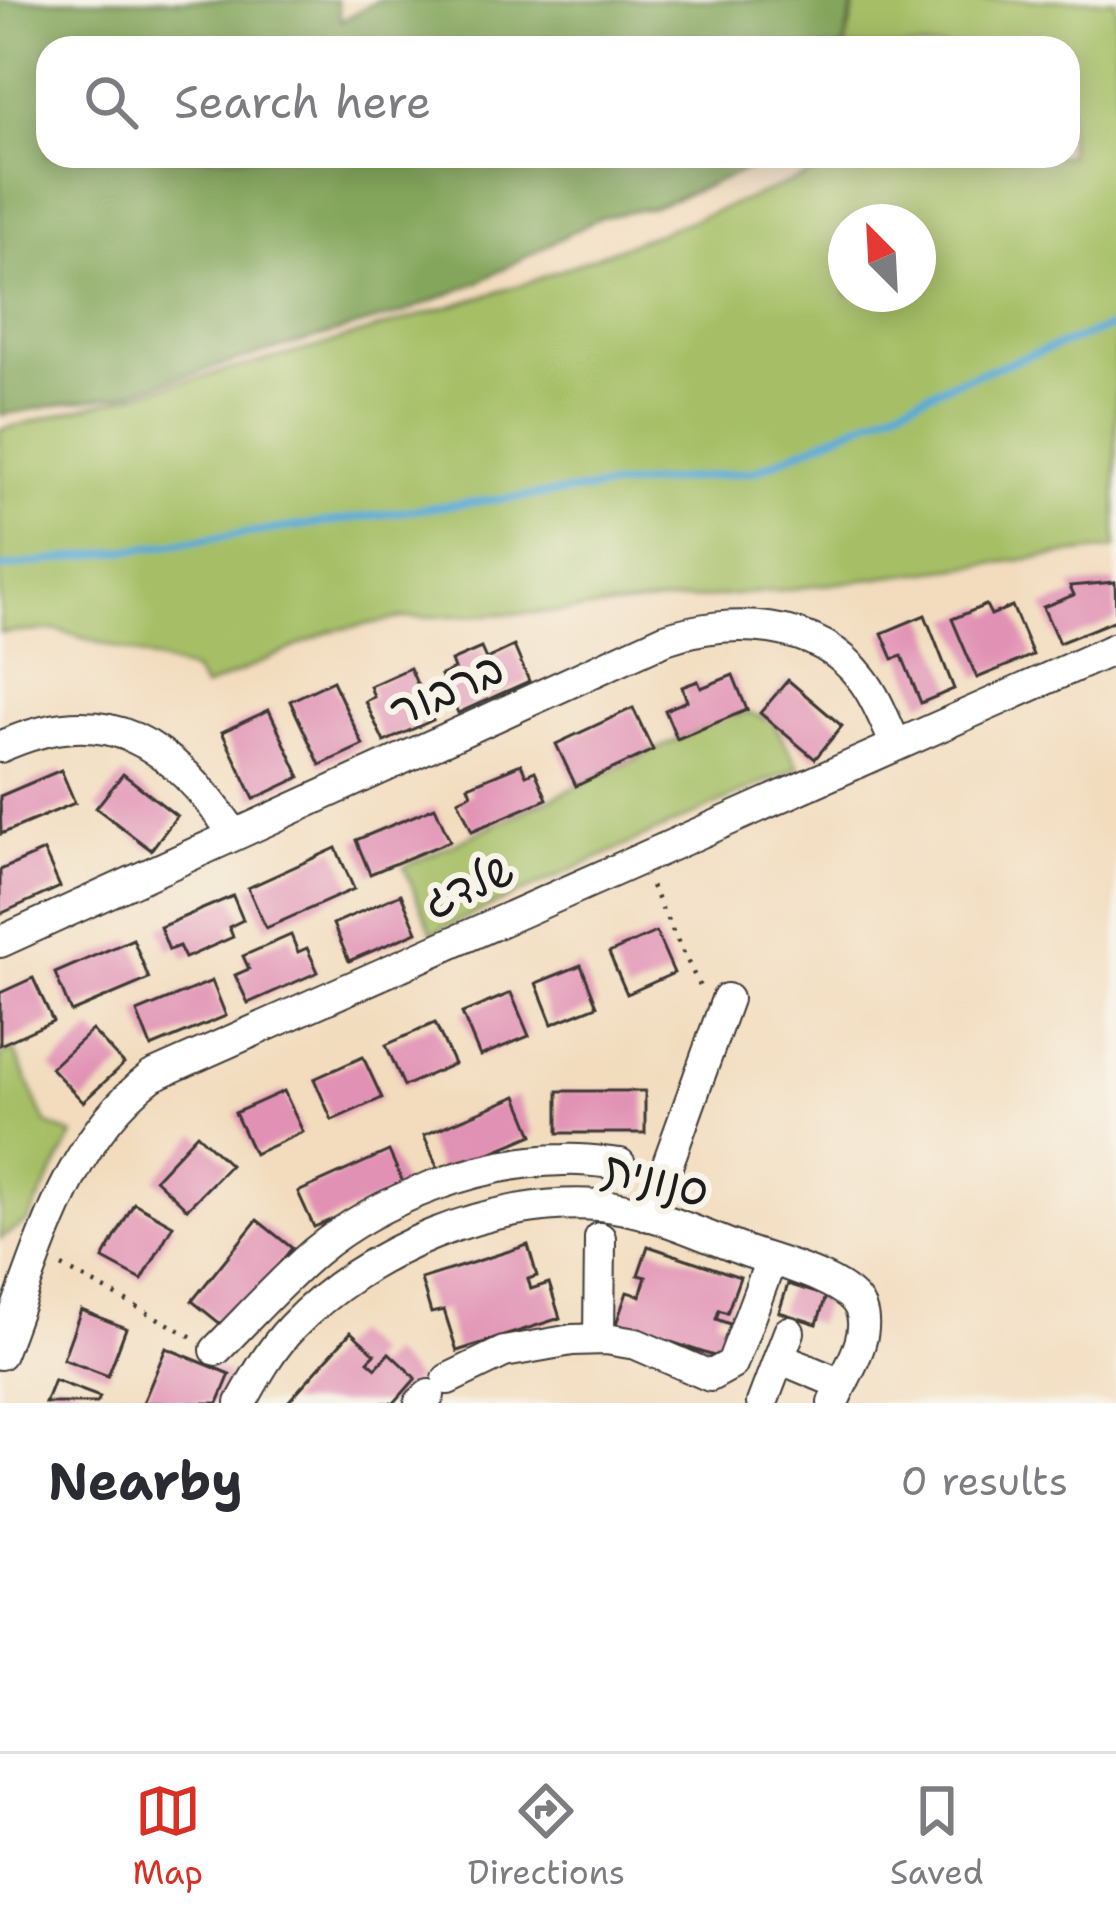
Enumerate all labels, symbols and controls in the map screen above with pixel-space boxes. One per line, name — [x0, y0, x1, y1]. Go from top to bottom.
search box — [36, 36, 1080, 168]
icon: search — [78, 69, 144, 135]
text: Search here — [174, 72, 431, 132]
north arrow — [828, 204, 936, 312]
street label: ברבור — [379, 637, 513, 741]
street label: שלדג — [413, 839, 523, 931]
street label: סנונית — [597, 1137, 715, 1221]
text: Nearby — [48, 1447, 243, 1515]
text: 0 results — [901, 1455, 1068, 1507]
tab: Map — [132, 1778, 203, 1895]
tab: Directions — [468, 1778, 625, 1895]
tab: Saved — [890, 1778, 984, 1895]

